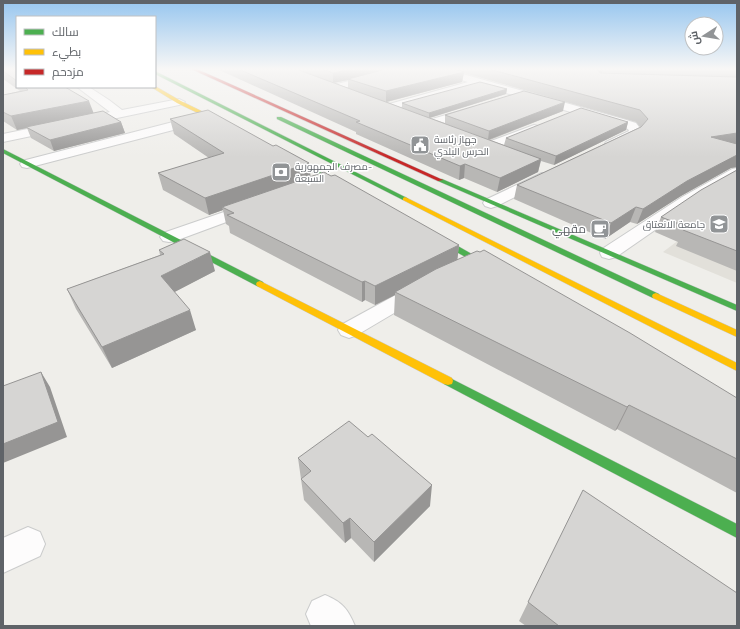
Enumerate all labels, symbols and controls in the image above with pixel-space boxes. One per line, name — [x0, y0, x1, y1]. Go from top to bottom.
legend — [16, 16, 156, 88]
north arrow — [684, 16, 724, 56]
text: سالك — [52, 25, 79, 39]
text: ش — [687, 30, 703, 46]
text: بطيء — [52, 45, 81, 62]
text: مزدحم — [52, 65, 84, 80]
public building icon: جهاز رئاسة الحرس البلدي — [409, 134, 431, 156]
place label: جهاز رئاسة الحرس البلدي — [434, 134, 489, 159]
bank icon: مصرف الجمهورية- السبعة — [270, 161, 292, 183]
place label: مصرف الجمهورية- السبعة — [295, 161, 372, 184]
school or university icon: جامعة الانعتاق — [708, 213, 730, 235]
cafe icon: مقهي — [589, 218, 611, 240]
place label: جامعة الانعتاق — [643, 219, 705, 231]
place label: مقهي — [552, 222, 586, 239]

